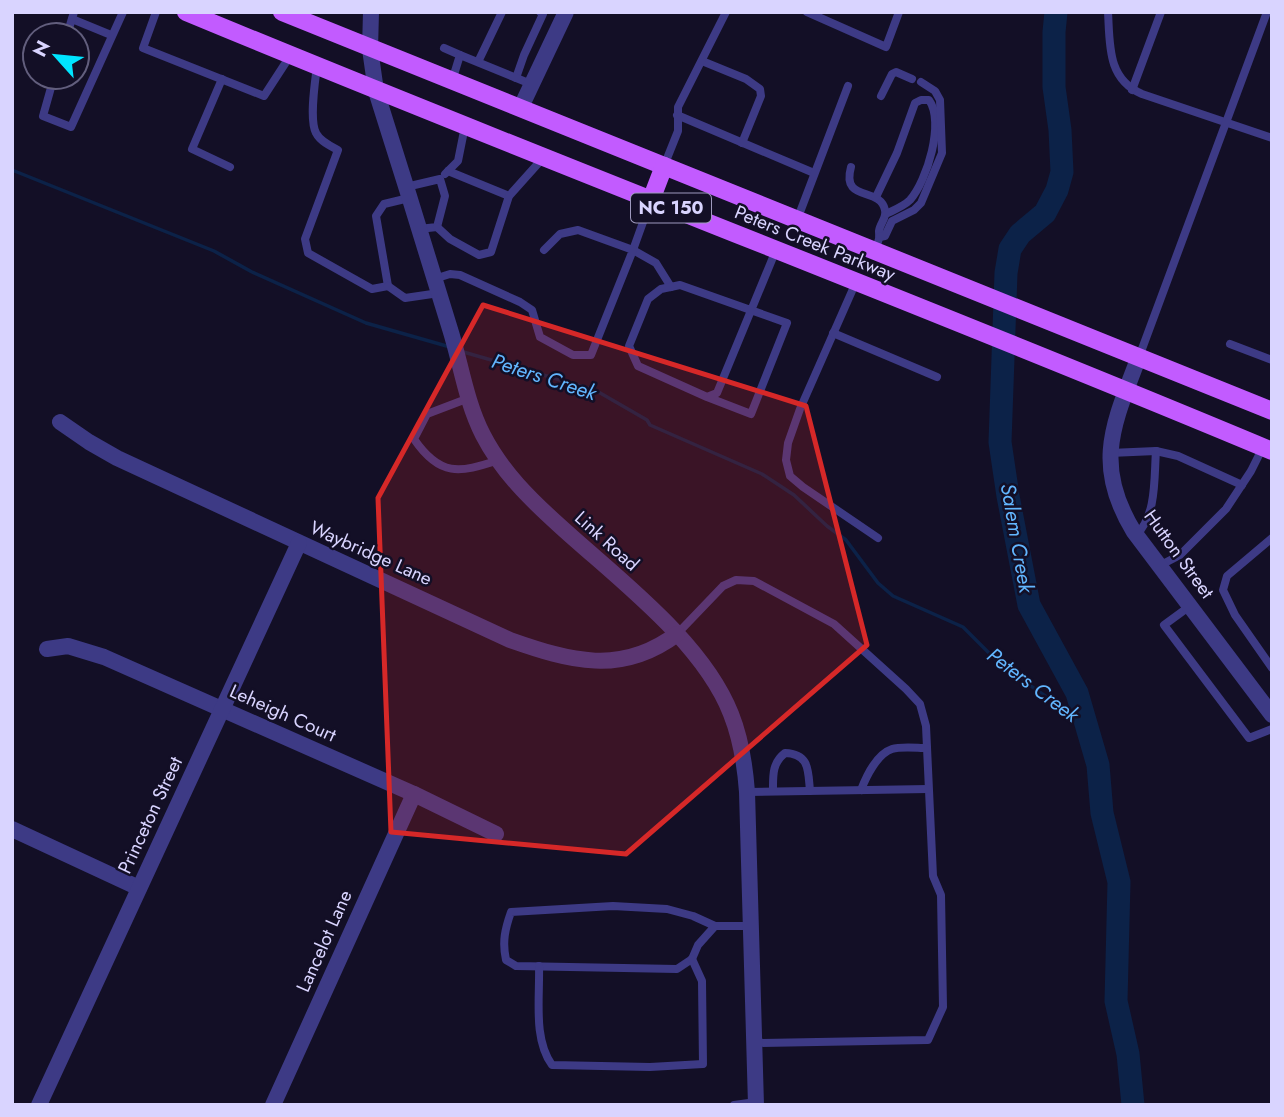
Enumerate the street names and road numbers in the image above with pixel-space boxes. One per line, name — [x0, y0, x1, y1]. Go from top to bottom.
road number: NC 150 — [631, 194, 711, 223]
street label: Peters Creek Parkway — [731, 198, 900, 288]
street label: Hutton Street — [1137, 504, 1221, 604]
street label: Link Road — [569, 505, 645, 577]
street label: Waybridge Lane — [306, 514, 437, 592]
street label: Leheigh Court — [225, 677, 341, 749]
street label: Princeton Street — [111, 752, 189, 878]
street label: Lancelot Lane — [290, 886, 359, 996]

